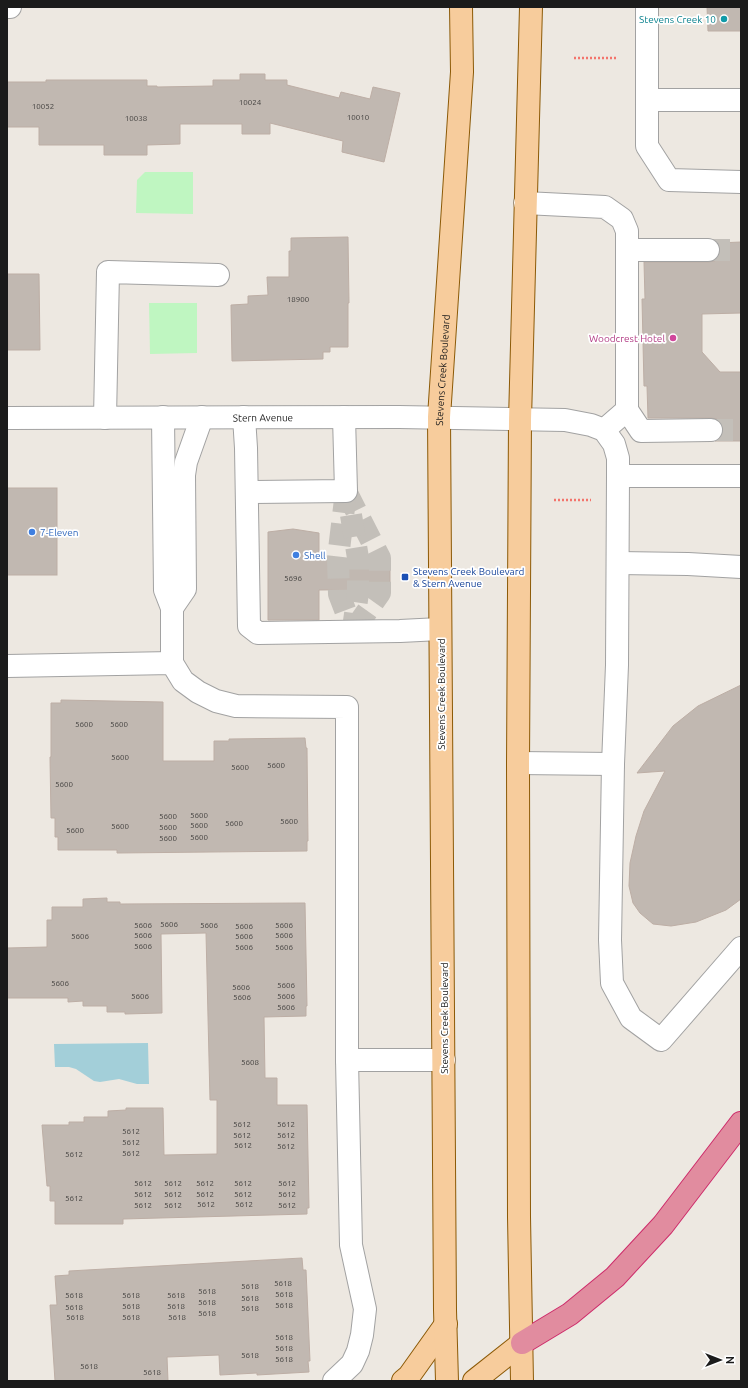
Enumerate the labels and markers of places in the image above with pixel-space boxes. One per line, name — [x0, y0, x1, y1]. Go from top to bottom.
place label: Stevens Creek 10 — [639, 14, 716, 25]
marker: Stevens Creek 10 — [719, 14, 729, 24]
place label: Woodcrest Hotel — [589, 333, 665, 344]
marker: Woodcrest Hotel — [668, 333, 678, 343]
marker: 7-Eleven — [27, 527, 37, 537]
place label: 7-Eleven — [40, 527, 78, 538]
marker: Shell — [291, 550, 301, 560]
place label: Shell — [304, 550, 326, 561]
place label: Stevens Creek Boulevard & Stern Avenue — [413, 566, 525, 589]
marker: Stevens Creek Boulevard & Stern Avenue — [400, 572, 410, 582]

